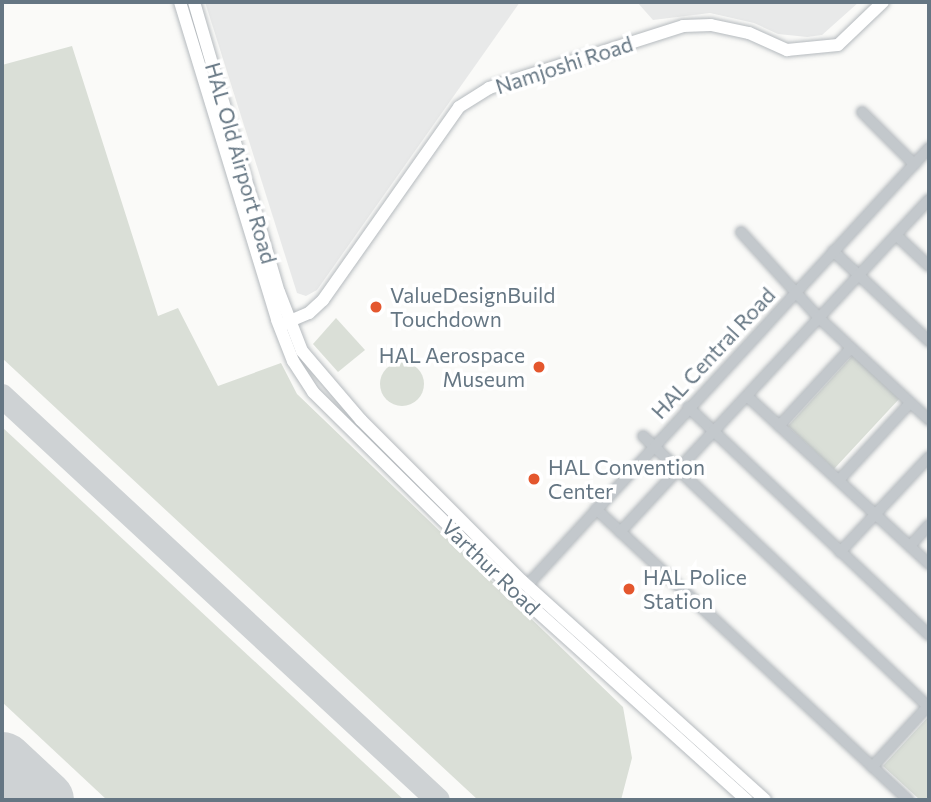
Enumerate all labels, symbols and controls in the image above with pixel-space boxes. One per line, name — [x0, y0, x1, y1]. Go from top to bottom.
street label: Namjoshi Road — [492, 31, 636, 99]
street label: HAL Old Airport Road — [200, 59, 282, 267]
place label: ValueDesignBuild Touchdown — [390, 282, 555, 332]
street label: HAL Central Road — [646, 282, 780, 424]
marker: ValueDesignBuild Touchdown — [368, 299, 384, 315]
place label: HAL Aerospace Museum — [379, 342, 525, 392]
marker: HAL Aerospace Museum — [531, 359, 547, 375]
place label: HAL Convention Center — [548, 454, 705, 504]
marker: HAL Convention Center — [526, 471, 542, 487]
street label: Varthur Road — [437, 514, 545, 620]
place label: HAL Police Station — [643, 564, 747, 614]
marker: HAL Police Station — [621, 581, 637, 597]

